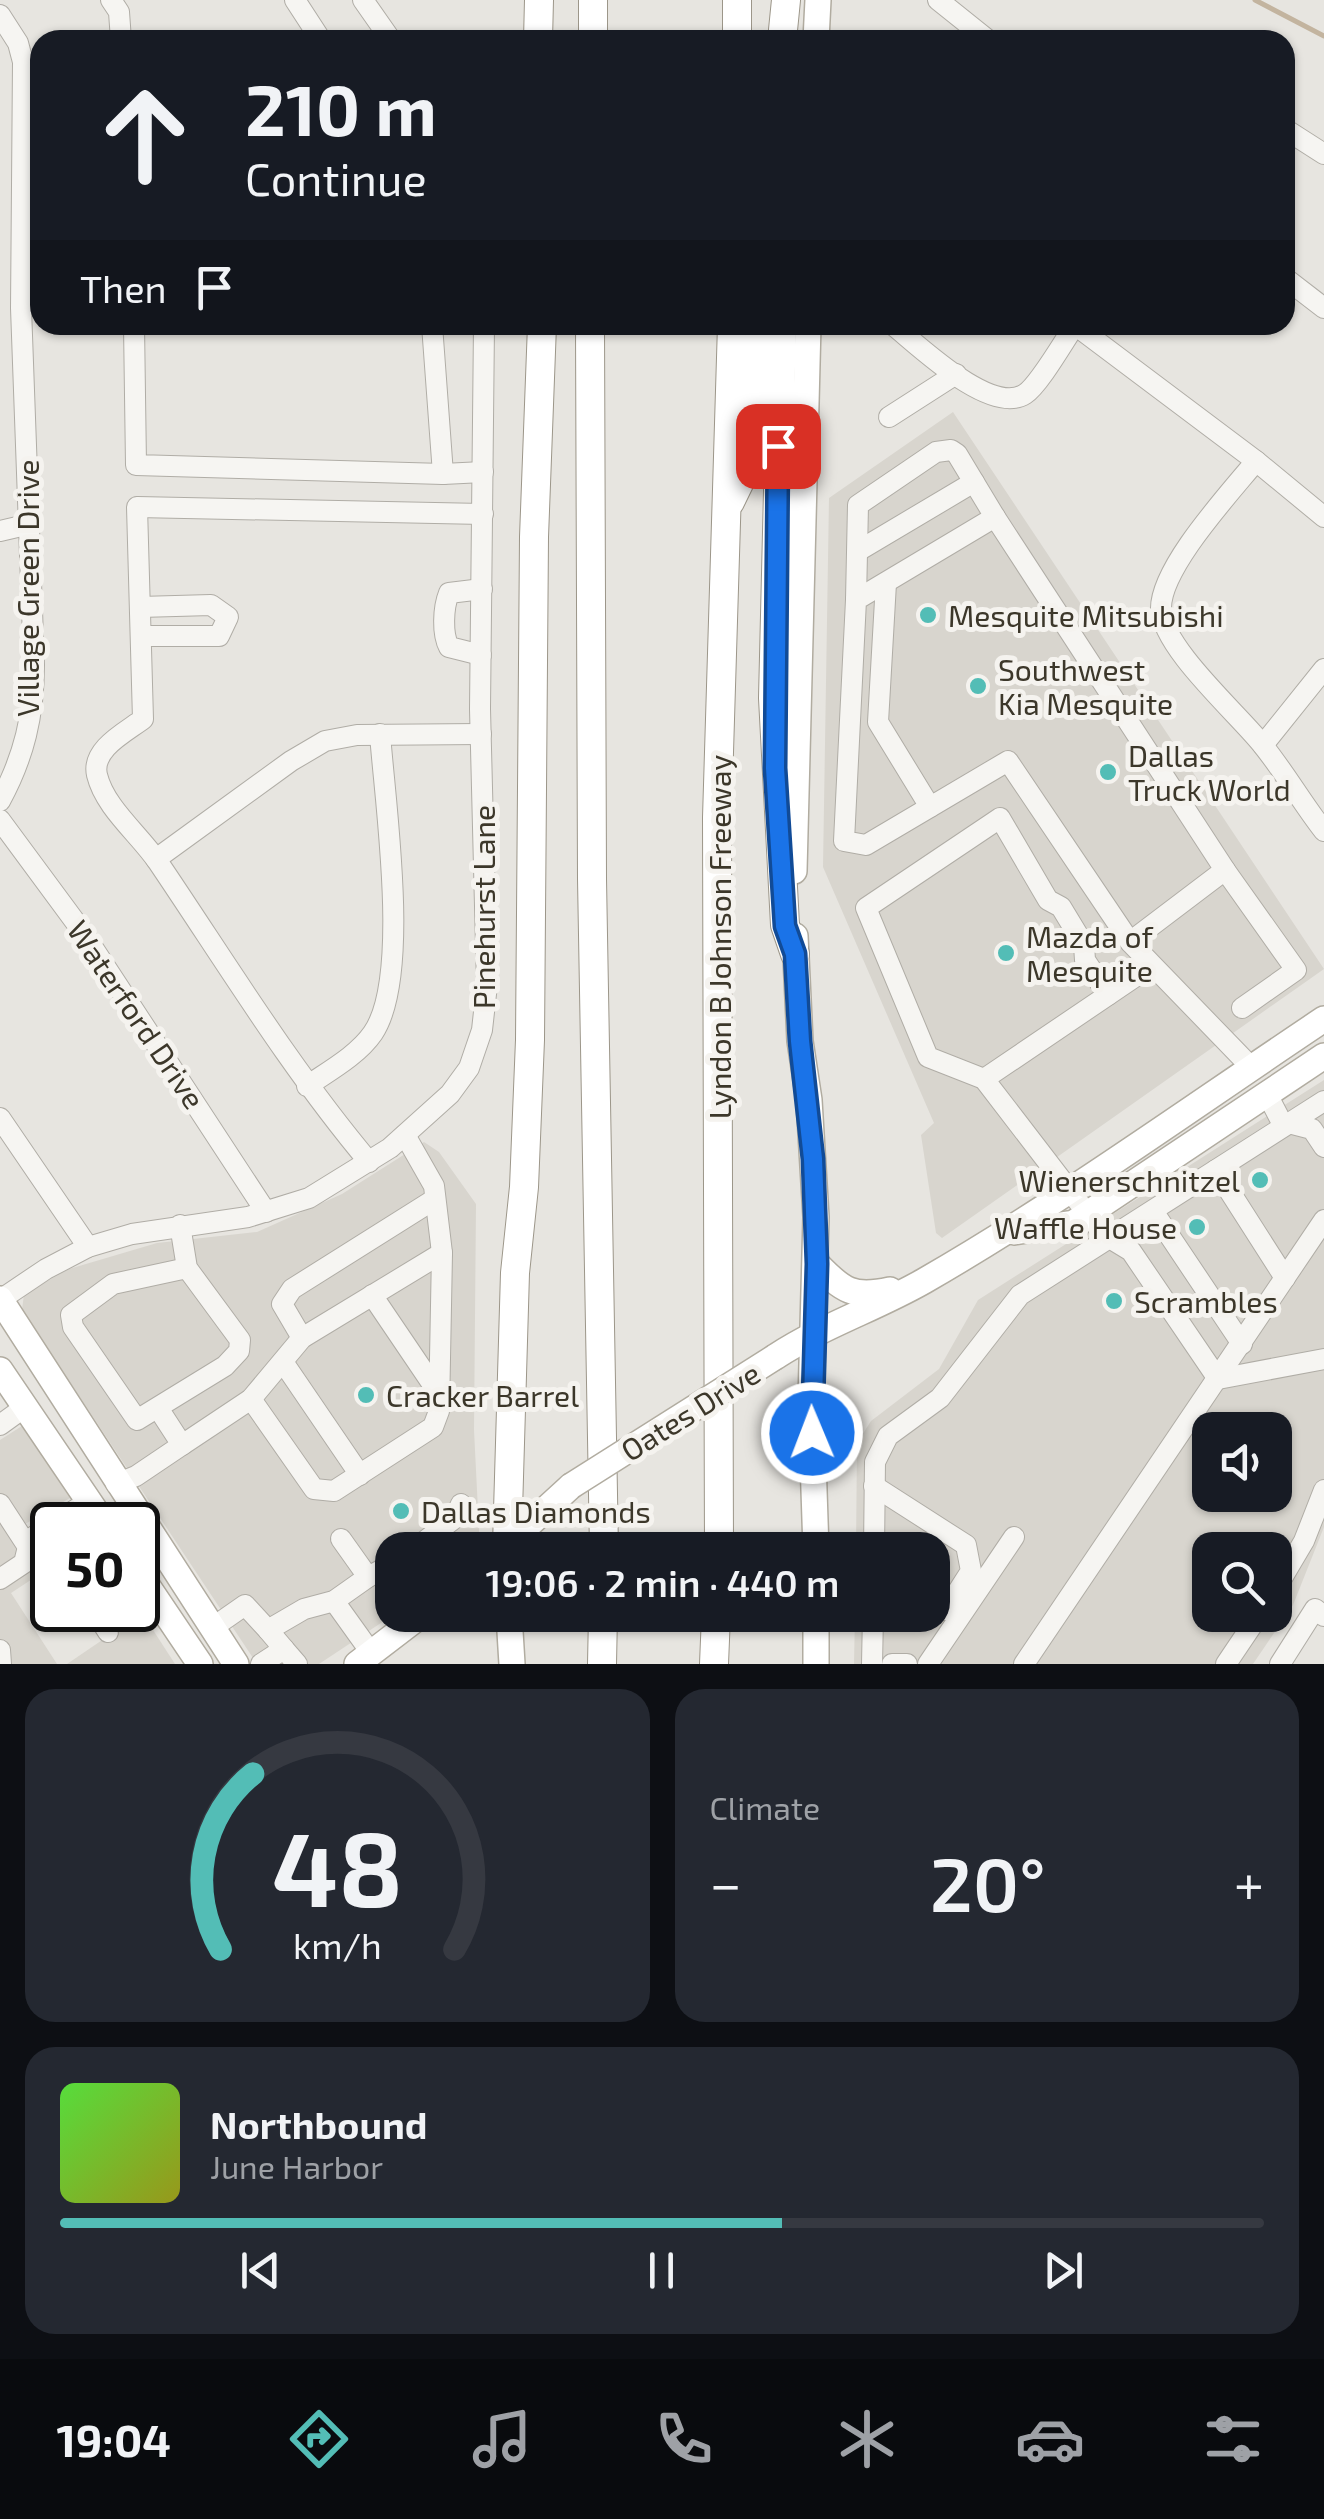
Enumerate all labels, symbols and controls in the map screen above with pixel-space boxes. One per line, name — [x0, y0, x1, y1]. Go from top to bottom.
text: 210 m — [245, 66, 437, 150]
icon: ahead — [80, 70, 210, 200]
text: Continue — [245, 151, 427, 205]
icon: arrive — [187, 260, 242, 315]
text: Then — [80, 265, 167, 311]
pin — [736, 404, 821, 489]
icon: arrive — [751, 419, 806, 474]
street label: Village Green Drive — [9, 459, 45, 717]
place label: Mesquite Mitsubishi — [948, 597, 1224, 633]
marker: Mesquite Mitsubishi — [917, 604, 939, 626]
place label: Southwest Kia Mesquite — [998, 651, 1173, 721]
marker: Southwest Kia Mesquite — [967, 675, 989, 697]
place label: Dallas Truck World — [1128, 737, 1291, 807]
street label: Lyndon B Johnson Freeway — [701, 755, 737, 1119]
marker: Dallas Truck World — [1097, 761, 1119, 783]
street label: Pinehurst Lane — [465, 805, 501, 1009]
street label: Waterford Drive — [61, 913, 213, 1115]
place label: Mazda of Mesquite — [1026, 918, 1153, 988]
marker: Mazda of Mesquite — [995, 942, 1017, 964]
place label: Wienerschnitzel — [1019, 1162, 1240, 1198]
marker: Wienerschnitzel — [1249, 1169, 1271, 1191]
place label: Waffle House — [994, 1209, 1177, 1245]
marker: Waffle House — [1186, 1216, 1208, 1238]
place label: Scrambles — [1134, 1283, 1278, 1319]
marker: Scrambles — [1103, 1290, 1125, 1312]
street label: Oates Drive — [614, 1354, 766, 1468]
place label: Cracker Barrel — [386, 1377, 579, 1413]
position arrow — [760, 1381, 864, 1485]
marker: Cracker Barrel — [355, 1384, 377, 1406]
map controls — [1192, 1412, 1292, 1632]
button: sound — [1192, 1412, 1292, 1512]
place label: Dallas Diamonds — [421, 1493, 651, 1529]
marker: Dallas Diamonds — [390, 1500, 412, 1522]
speed limit sign: 50 — [30, 1502, 160, 1632]
button: search — [1192, 1532, 1292, 1632]
text: 19:06 · 2 min · 440 m — [486, 1559, 839, 1605]
text: Climate — [710, 1788, 820, 1826]
text: 48 — [272, 1803, 403, 1928]
text: 20° — [930, 1837, 1046, 1927]
text: − — [710, 1849, 742, 1915]
text: + — [1234, 1849, 1264, 1915]
text: km/h — [293, 1923, 382, 1966]
text: Northbound — [210, 2101, 428, 2147]
text: June Harbor — [210, 2147, 383, 2185]
icon: previous — [233, 2243, 288, 2298]
icon: pause — [634, 2243, 689, 2298]
icon: next — [1036, 2243, 1091, 2298]
icon: directions — [284, 2404, 354, 2474]
icon: music — [467, 2404, 537, 2474]
icon: phone — [649, 2404, 719, 2474]
icon: climate — [832, 2404, 902, 2474]
icon: car — [1015, 2404, 1085, 2474]
icon: filters — [1198, 2404, 1268, 2474]
text: 19:04 — [56, 2412, 171, 2466]

